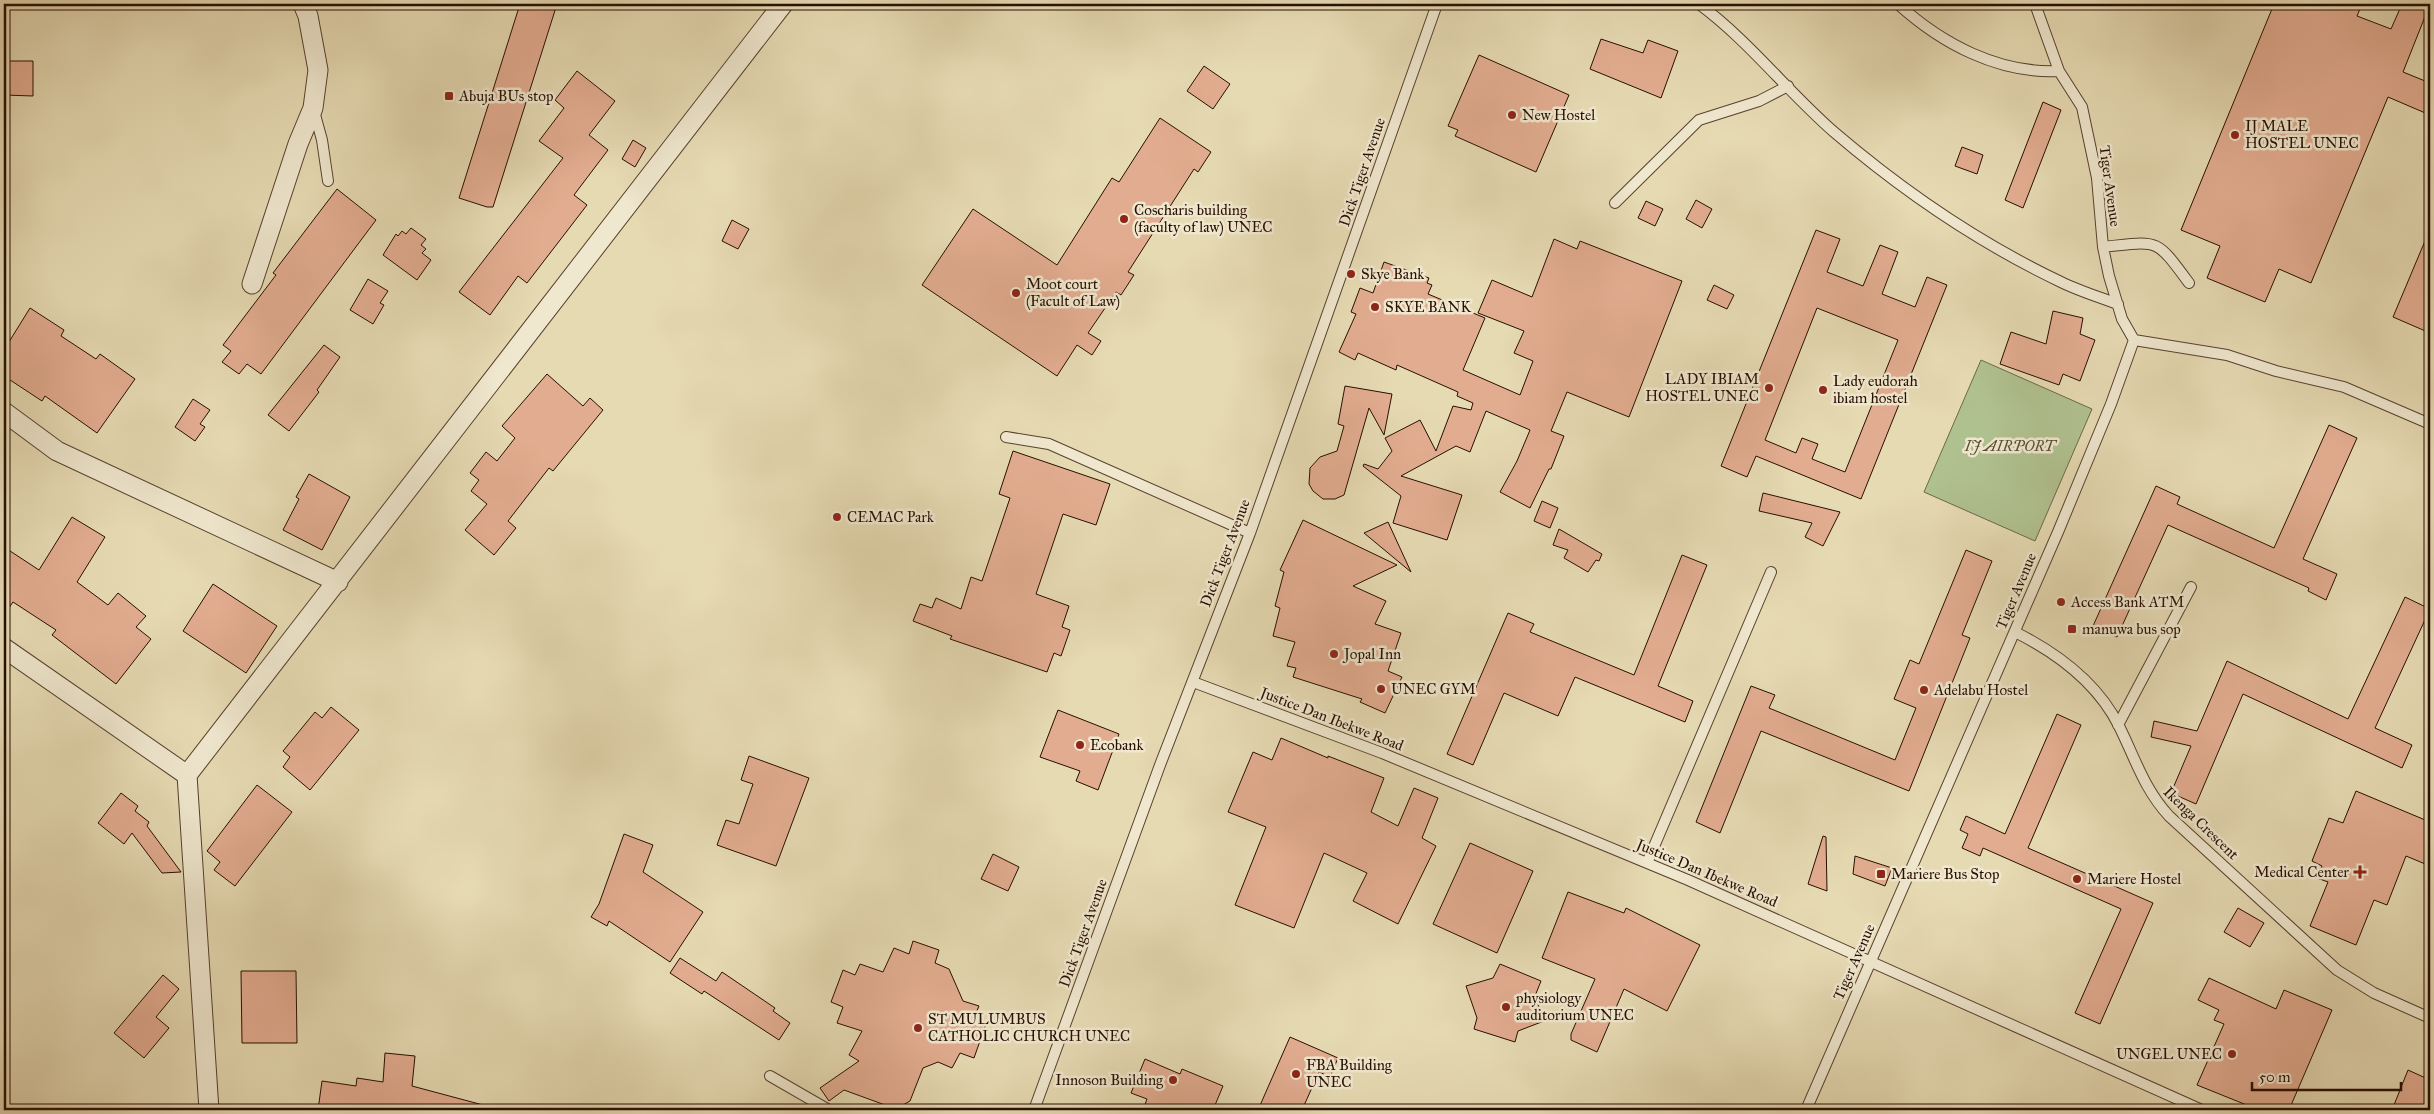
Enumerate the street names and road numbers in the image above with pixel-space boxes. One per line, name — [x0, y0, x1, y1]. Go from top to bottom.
street label: Dick Tiger Avenue — [1335, 115, 1389, 229]
street label: Tiger Avenue — [2095, 144, 2125, 228]
street label: Dick Tiger Avenue — [1196, 497, 1254, 609]
street label: Tiger Avenue — [1992, 550, 2040, 632]
street label: Justice Dan Ibekwe Road — [1256, 683, 1407, 756]
street label: Ikenga Crescent — [2160, 783, 2243, 864]
street label: Justice Dan Ibekwe Road — [1631, 834, 1781, 912]
street label: Dick Tiger Avenue — [1055, 876, 1111, 990]
street label: Tiger Avenue — [1829, 921, 1879, 1003]

